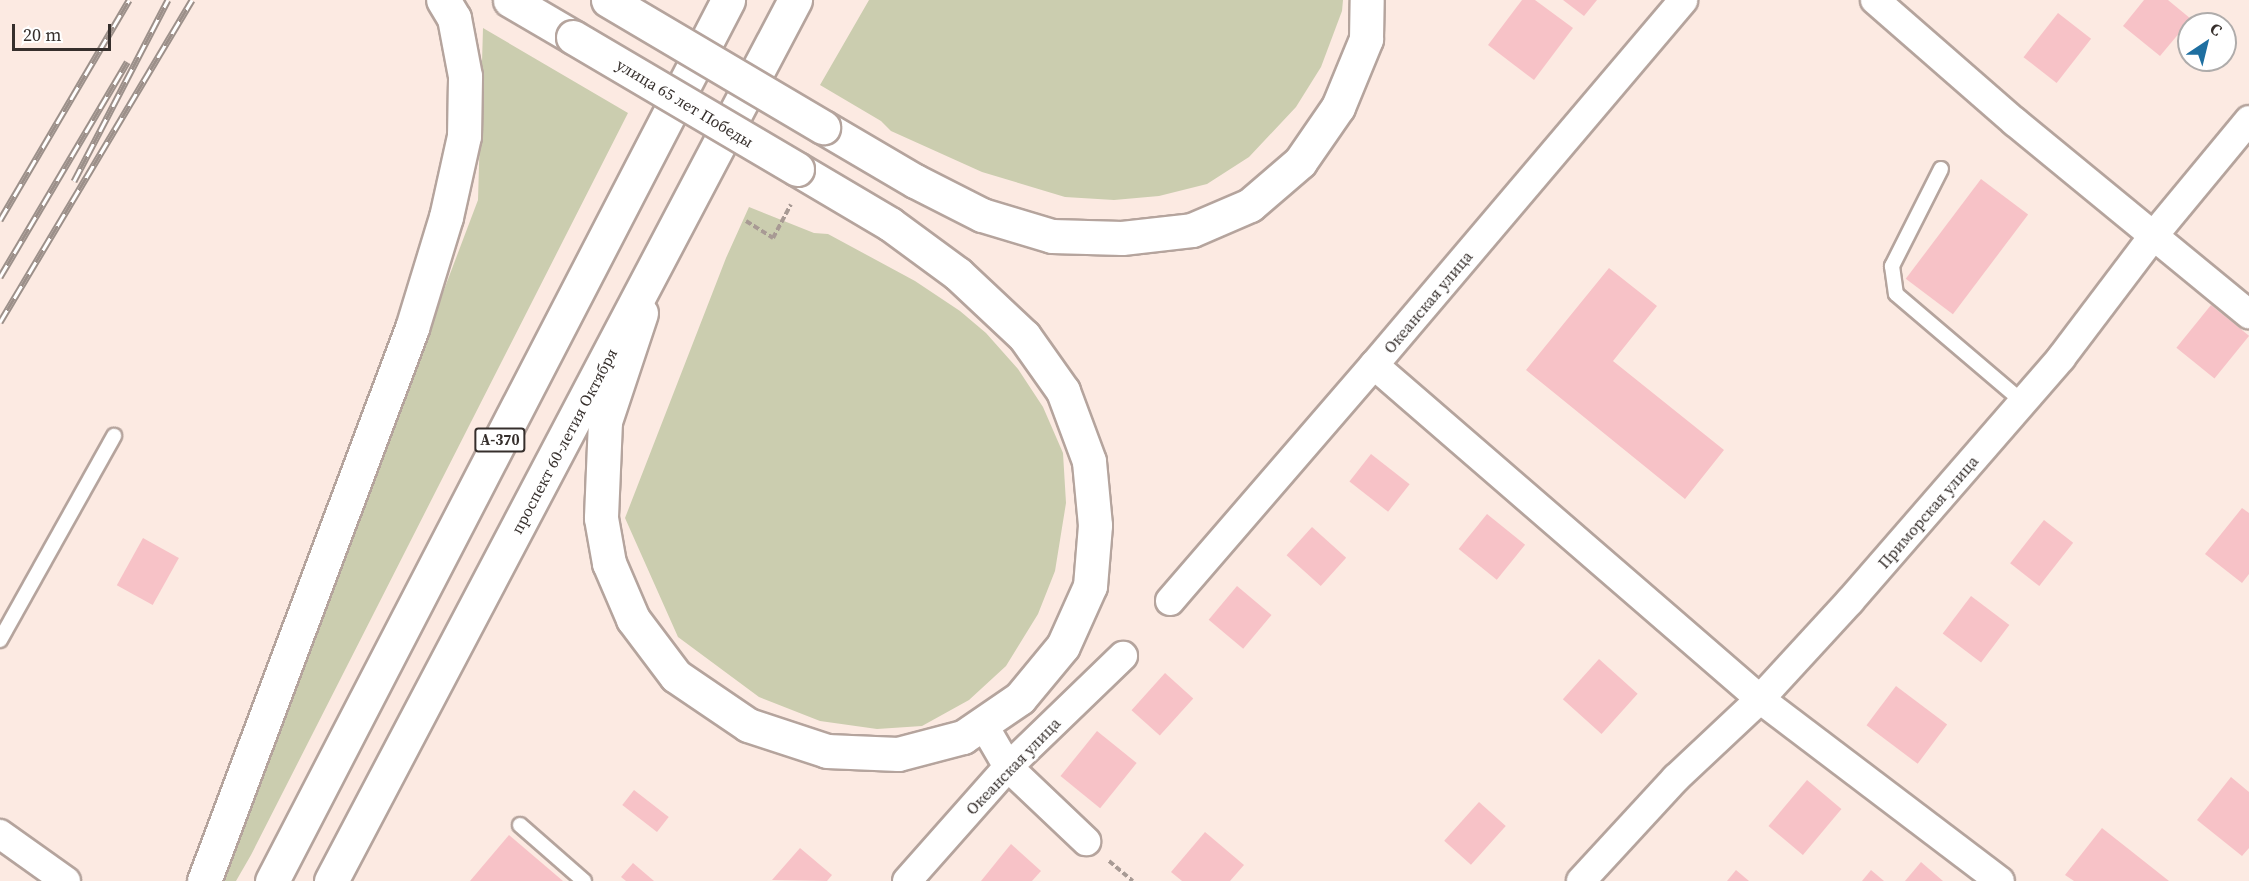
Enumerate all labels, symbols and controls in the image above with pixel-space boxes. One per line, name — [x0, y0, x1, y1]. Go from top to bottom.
scale bar — [15, 12, 114, 50]
north arrow — [2177, 12, 2237, 72]
text: С — [2206, 17, 2227, 41]
text: 20 m — [23, 22, 61, 47]
street label: улица 65 лет Победы — [613, 55, 757, 151]
street label: Океанская улица — [1380, 247, 1476, 357]
street label: проспект 60-летия Октября — [507, 345, 621, 537]
road number: А-370 — [473, 428, 527, 452]
street label: Приморская улица — [1874, 452, 1982, 572]
street label: Океанская улица — [962, 713, 1064, 819]

